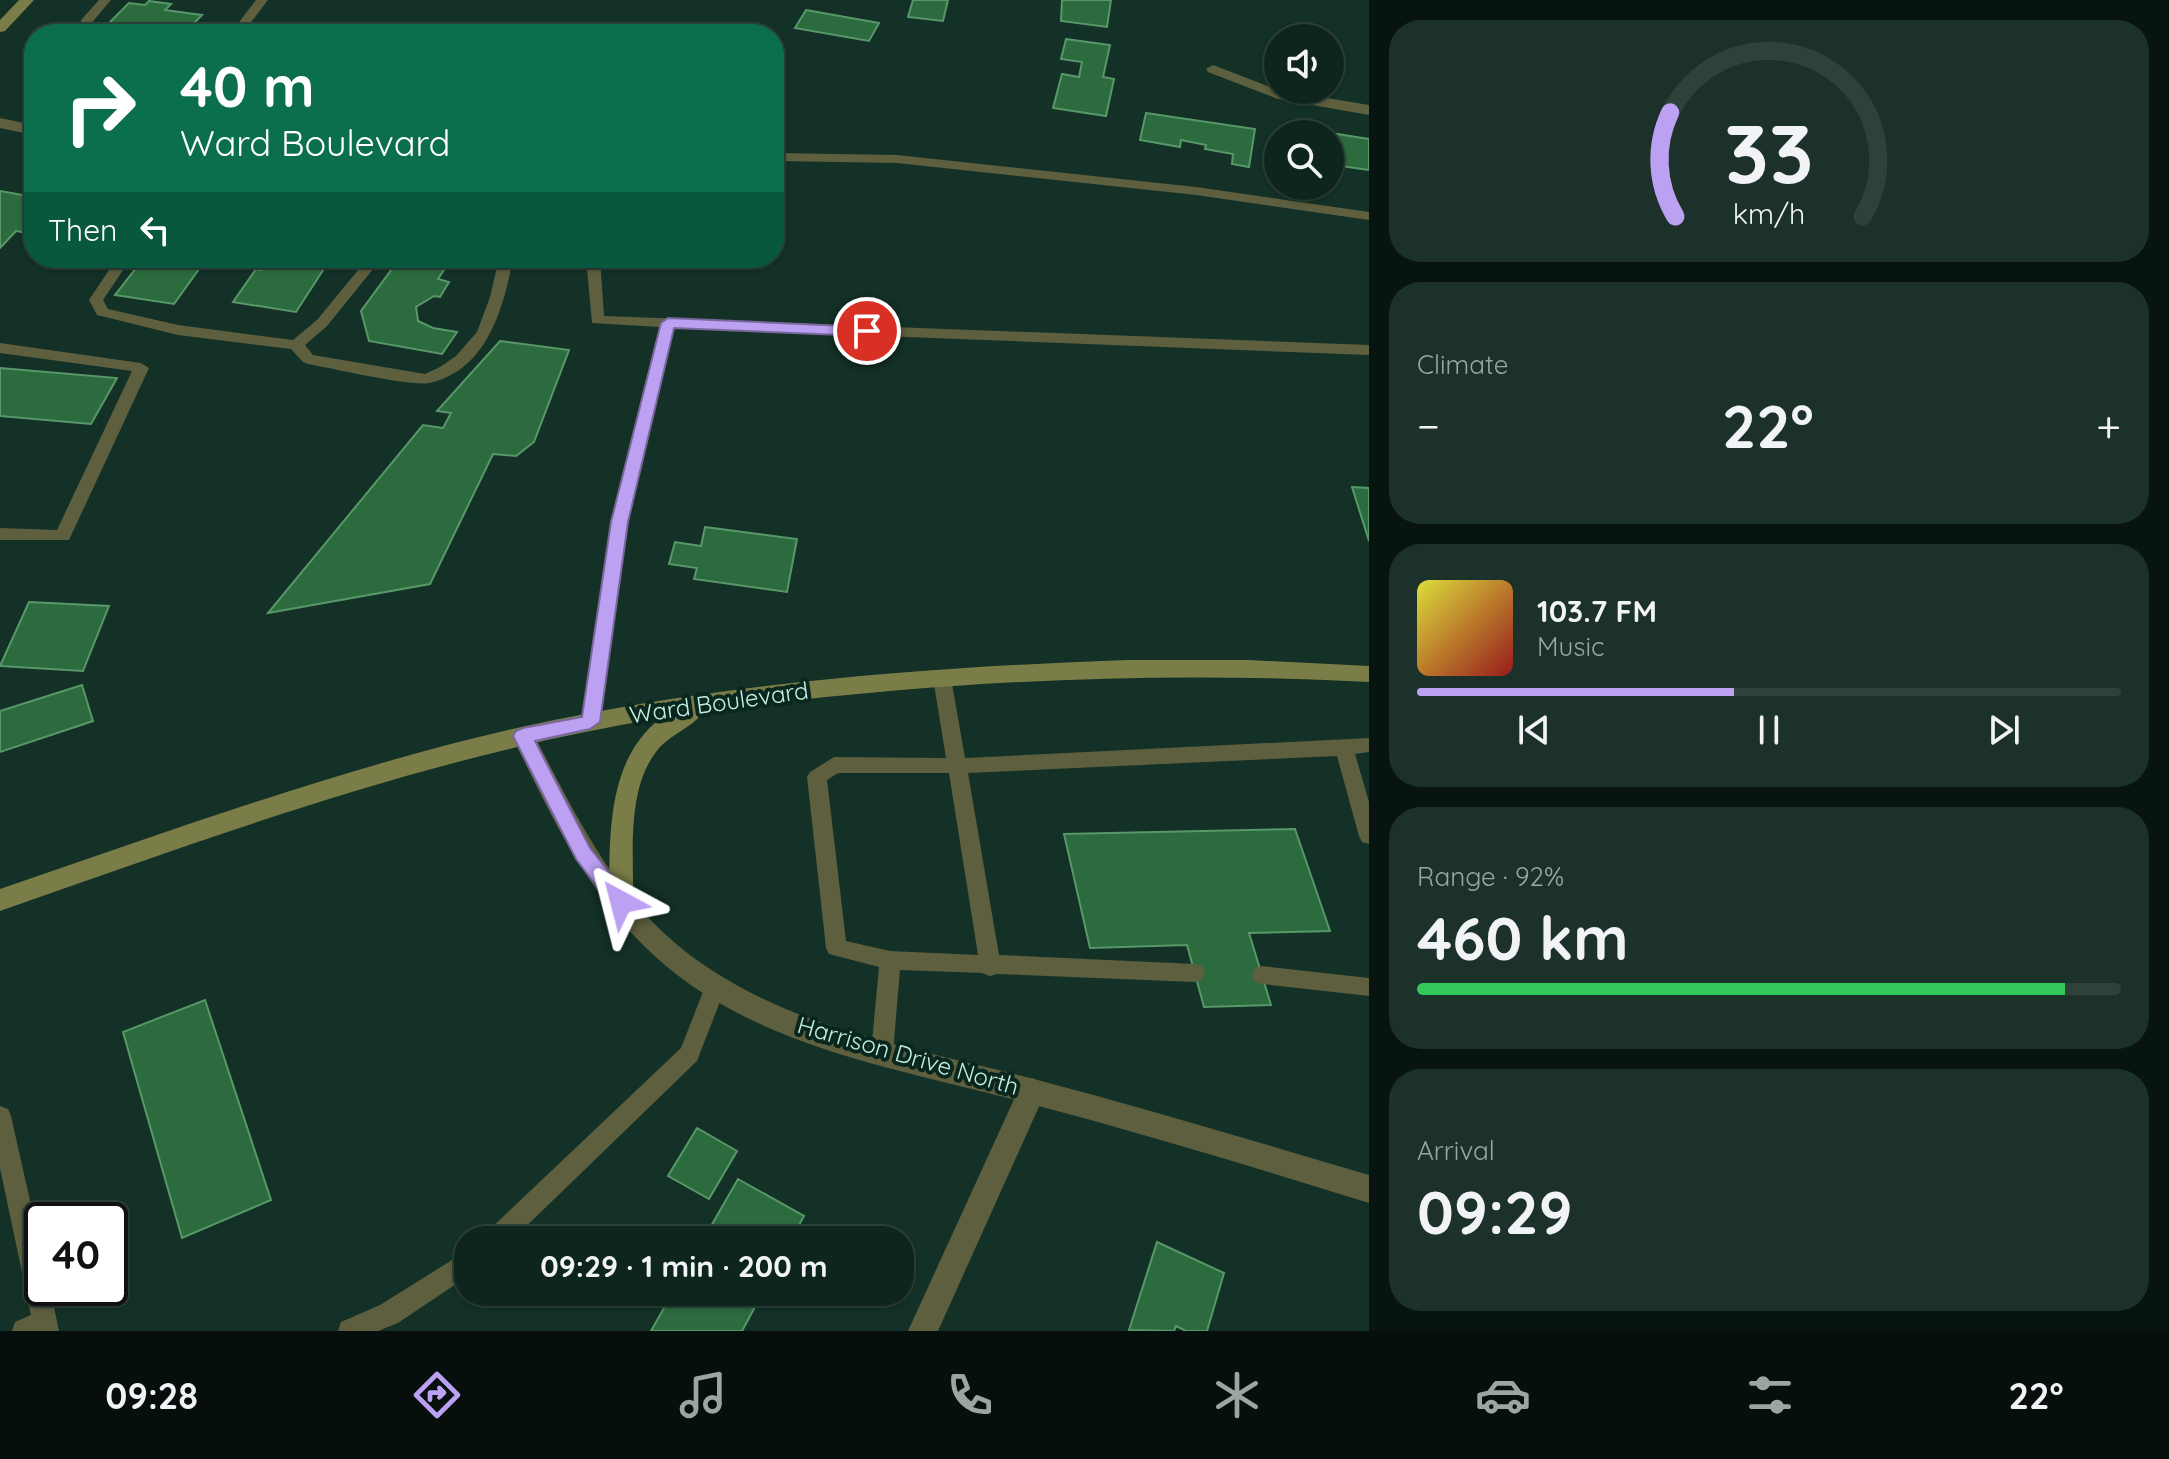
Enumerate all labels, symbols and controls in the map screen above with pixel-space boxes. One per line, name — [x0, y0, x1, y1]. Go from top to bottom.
map controls — [1264, 24, 1344, 200]
button: sound — [1264, 24, 1344, 104]
text: 40 m — [180, 51, 315, 121]
icon: right — [48, 56, 152, 160]
text: 33 — [1724, 100, 1814, 204]
text: Ward Boulevard — [180, 120, 450, 165]
button: search — [1264, 120, 1344, 200]
text: km/h — [1733, 195, 1805, 231]
icon: left — [133, 208, 177, 252]
text: Then — [48, 211, 117, 249]
pin — [833, 297, 901, 365]
icon: arrive — [845, 309, 889, 353]
text: Climate — [1417, 348, 1508, 381]
text: 22° — [1722, 388, 1814, 463]
text: − — [1417, 398, 1440, 453]
text: + — [2096, 398, 2121, 453]
text: 103.7 FM — [1537, 592, 1657, 630]
text: Music — [1537, 630, 1605, 663]
street label: Ward Boulevard — [628, 675, 810, 729]
icon: previous — [1512, 708, 1556, 752]
icon: pause — [1747, 708, 1791, 752]
icon: next — [1982, 708, 2026, 752]
position arrow — [579, 860, 663, 944]
text: Range · 92% — [1417, 860, 1564, 893]
text: 460 km — [1417, 900, 1629, 975]
street label: Harrison Drive North — [794, 1009, 1022, 1101]
text: Arrival — [1417, 1134, 1495, 1167]
text: 09:29 — [1417, 1174, 1573, 1249]
speed limit sign: 40 — [24, 1202, 128, 1306]
text: 09:29 · 1 min · 200 m — [540, 1247, 828, 1285]
icon: directions — [409, 1367, 465, 1423]
icon: music — [675, 1367, 731, 1423]
icon: phone — [942, 1367, 998, 1423]
icon: climate — [1209, 1367, 1265, 1423]
icon: car — [1475, 1367, 1531, 1423]
icon: filters — [1742, 1367, 1798, 1423]
text: 09:28 — [105, 1373, 198, 1418]
text: 22° — [2009, 1373, 2064, 1418]

